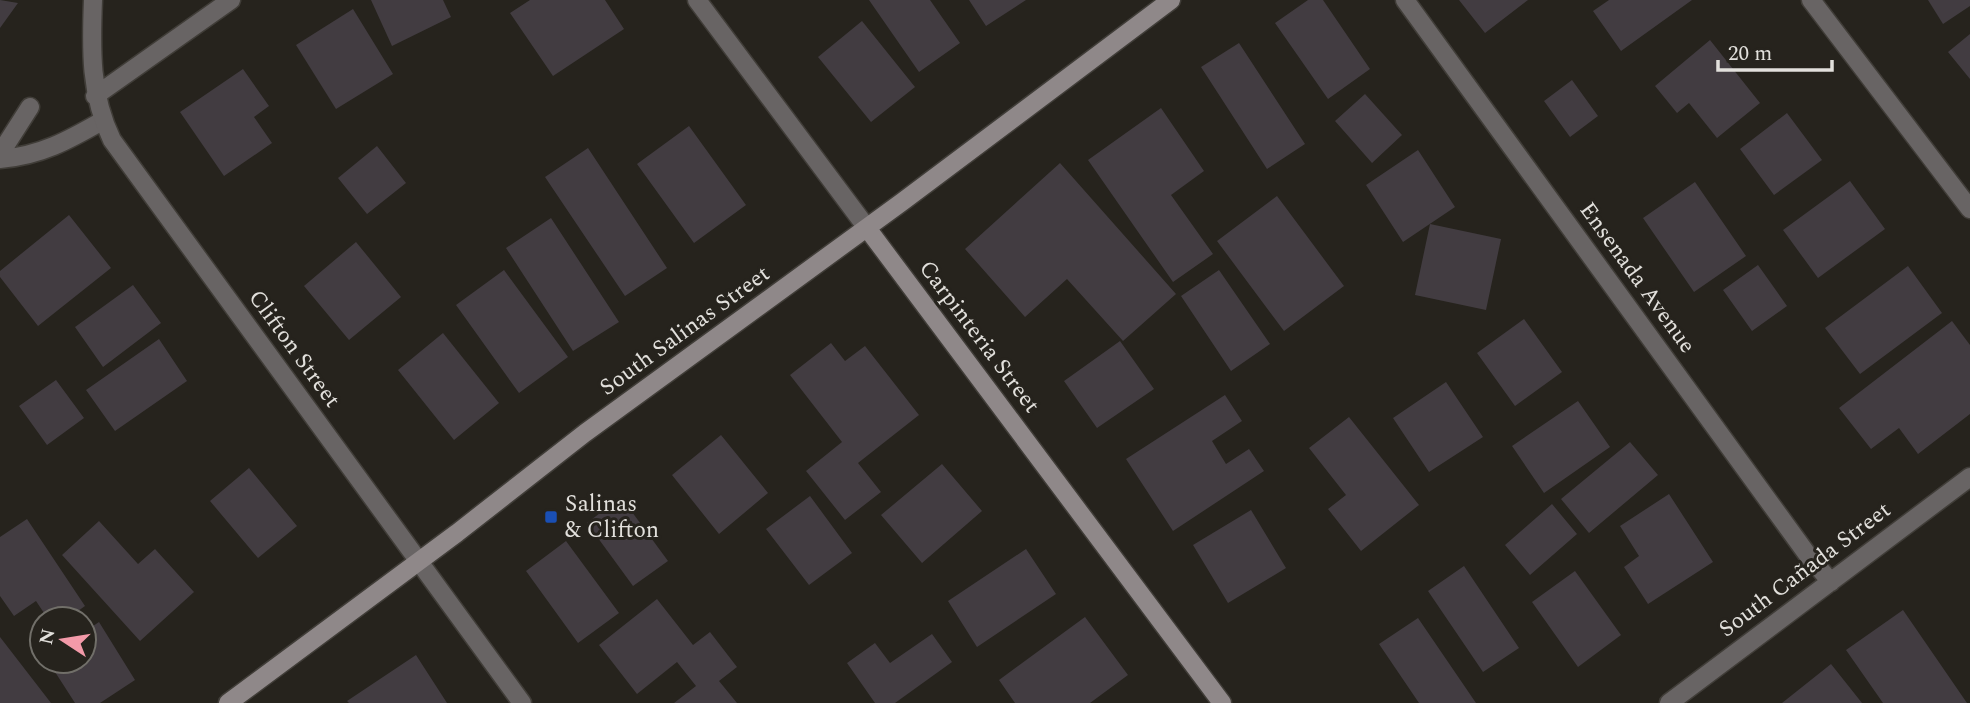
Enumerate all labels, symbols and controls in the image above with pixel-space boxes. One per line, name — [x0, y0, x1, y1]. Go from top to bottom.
scale bar — [1718, 28, 1832, 72]
text: 20 m — [1728, 38, 1772, 70]
street label: Ensenada Avenue — [1570, 195, 1704, 361]
street label: Carpinteria Street — [910, 253, 1048, 421]
street label: South Salinas Street — [592, 257, 778, 405]
street label: Clifton Street — [239, 283, 349, 415]
place label: Salinas & Clifton — [565, 487, 659, 548]
street label: South Cañada Street — [1711, 493, 1899, 647]
marker: Salinas & Clifton — [543, 509, 559, 525]
north arrow — [28, 605, 98, 675]
text: N — [32, 626, 64, 647]

